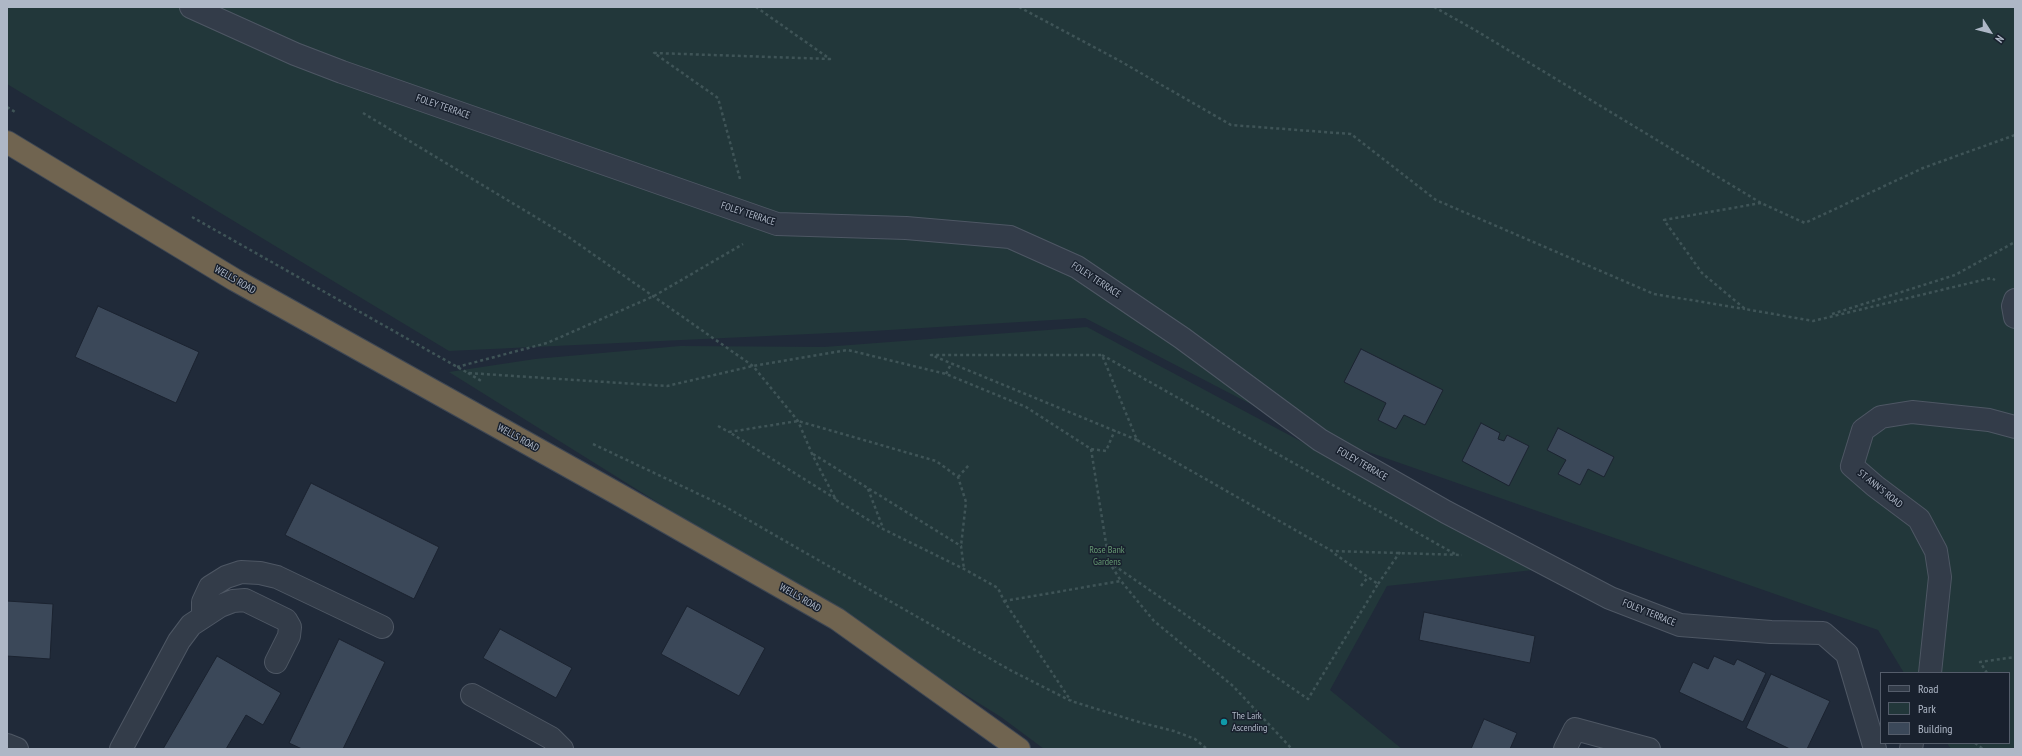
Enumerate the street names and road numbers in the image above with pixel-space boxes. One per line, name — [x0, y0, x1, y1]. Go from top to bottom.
street label: FOLEY TERRACE — [414, 92, 472, 122]
street label: FOLEY TERRACE — [719, 200, 777, 228]
street label: FOLEY TERRACE — [1069, 260, 1123, 300]
street label: WELLS ROAD — [212, 263, 258, 297]
street label: WELLS ROAD — [495, 422, 541, 454]
street label: FOLEY TERRACE — [1335, 445, 1389, 483]
street label: ST ANN'S ROAD — [1855, 467, 1905, 511]
street label: WELLS ROAD — [777, 581, 823, 615]
street label: FOLEY TERRACE — [1621, 597, 1677, 629]

